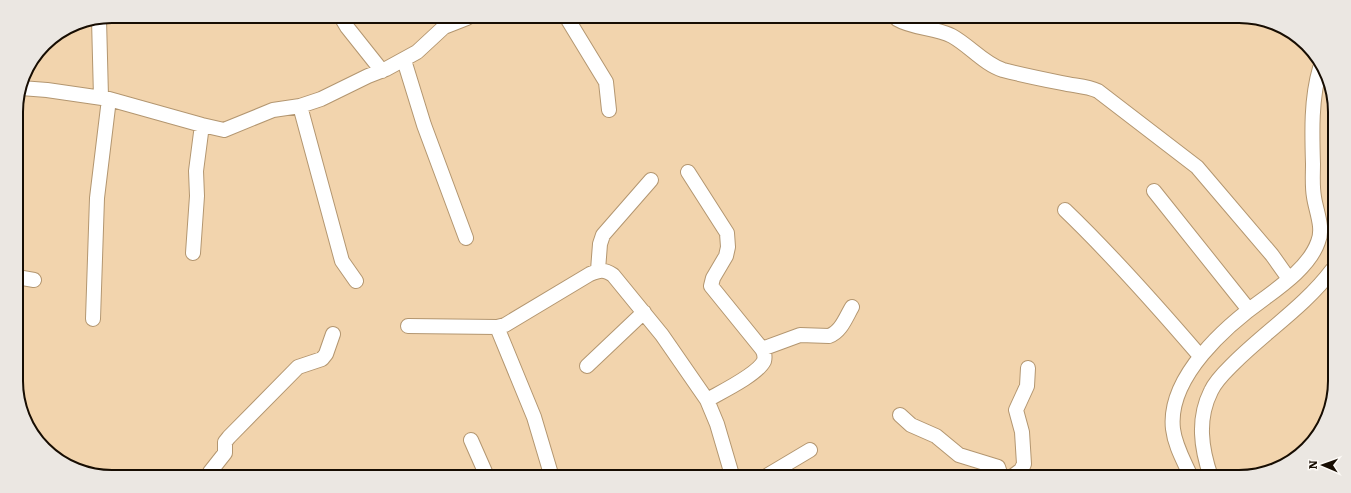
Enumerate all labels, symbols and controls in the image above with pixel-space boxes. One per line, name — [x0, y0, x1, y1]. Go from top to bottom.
north arrow — [1303, 445, 1343, 485]
text: N — [1304, 460, 1320, 470]

